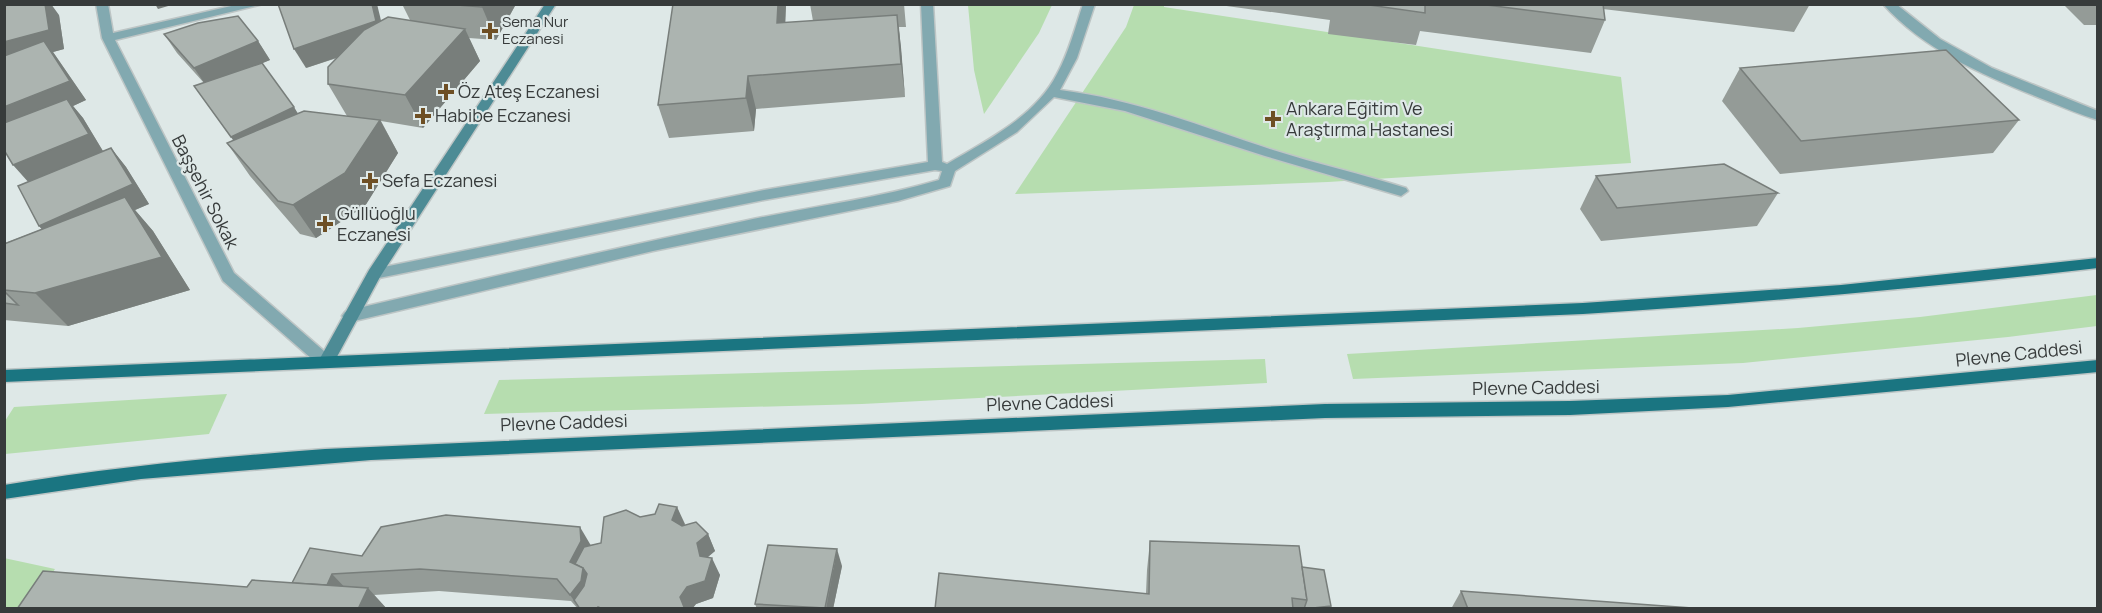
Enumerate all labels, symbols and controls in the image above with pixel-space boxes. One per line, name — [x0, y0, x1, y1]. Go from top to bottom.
place label: Sema Nur Eczanesi — [502, 11, 569, 49]
marker: Sema Nur Eczanesi — [483, 24, 497, 38]
place label: Öz Ateş Eczanesi — [458, 79, 600, 103]
marker: Öz Ateş Eczanesi — [439, 85, 453, 99]
place label: Ankara Eğitim Ve Araştırma Hastanesi — [1286, 96, 1454, 141]
place label: Habibe Eczanesi — [435, 103, 571, 127]
marker: Habibe Eczanesi — [416, 109, 430, 123]
marker: Ankara Eğitim Ve Araştırma Hastanesi — [1264, 110, 1282, 128]
street label: Başşehir Sokak — [167, 130, 245, 254]
place label: Sefa Eczanesi — [382, 168, 497, 192]
marker: Sefa Eczanesi — [363, 174, 377, 188]
place label: Güllüoğlu Eczanesi — [337, 201, 416, 246]
marker: Güllüoğlu Eczanesi — [318, 217, 332, 231]
street label: Plevne Caddesi — [1954, 334, 2084, 372]
street label: Plevne Caddesi — [1472, 374, 1600, 400]
street label: Plevne Caddesi — [986, 388, 1114, 416]
street label: Plevne Caddesi — [500, 408, 628, 436]

